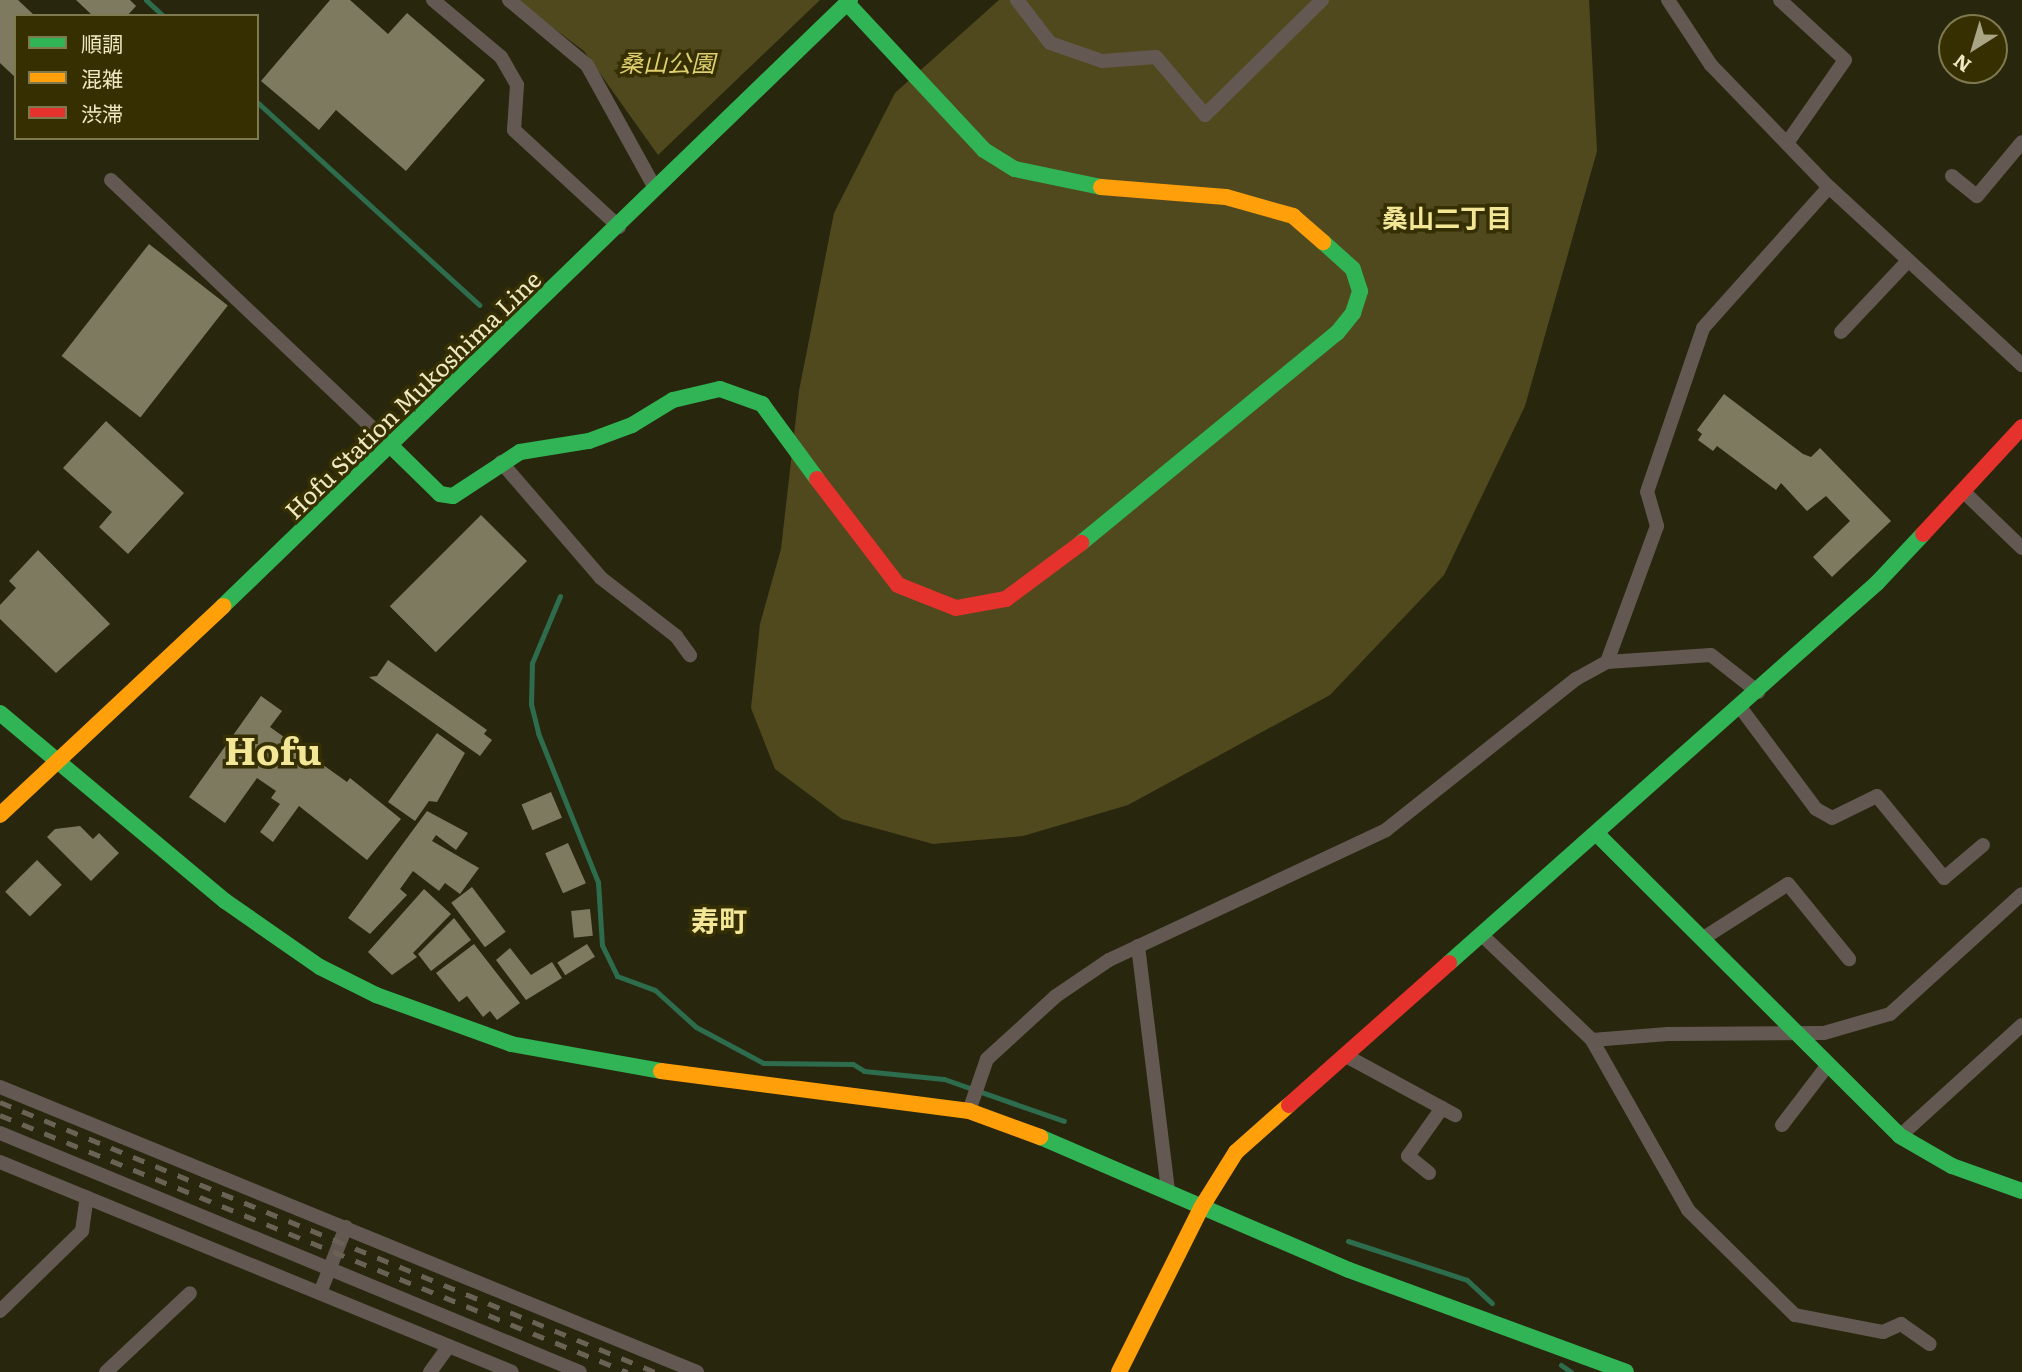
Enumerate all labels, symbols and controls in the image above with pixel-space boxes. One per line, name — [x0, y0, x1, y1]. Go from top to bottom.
legend — [14, 14, 259, 140]
north arrow — [1938, 14, 2008, 84]
text: 順調 — [81, 27, 123, 58]
park label: 桑山公園 — [619, 48, 715, 76]
text: N — [1947, 48, 1976, 80]
text: 混雑 — [81, 62, 123, 93]
text: 渋滞 — [81, 97, 123, 128]
district label: 桑山二丁目 — [1382, 201, 1512, 233]
street label: Hofu Station Mukoshima Line — [278, 264, 546, 524]
district label: Hofu — [224, 726, 322, 772]
district label: 寿町 — [691, 902, 747, 936]

